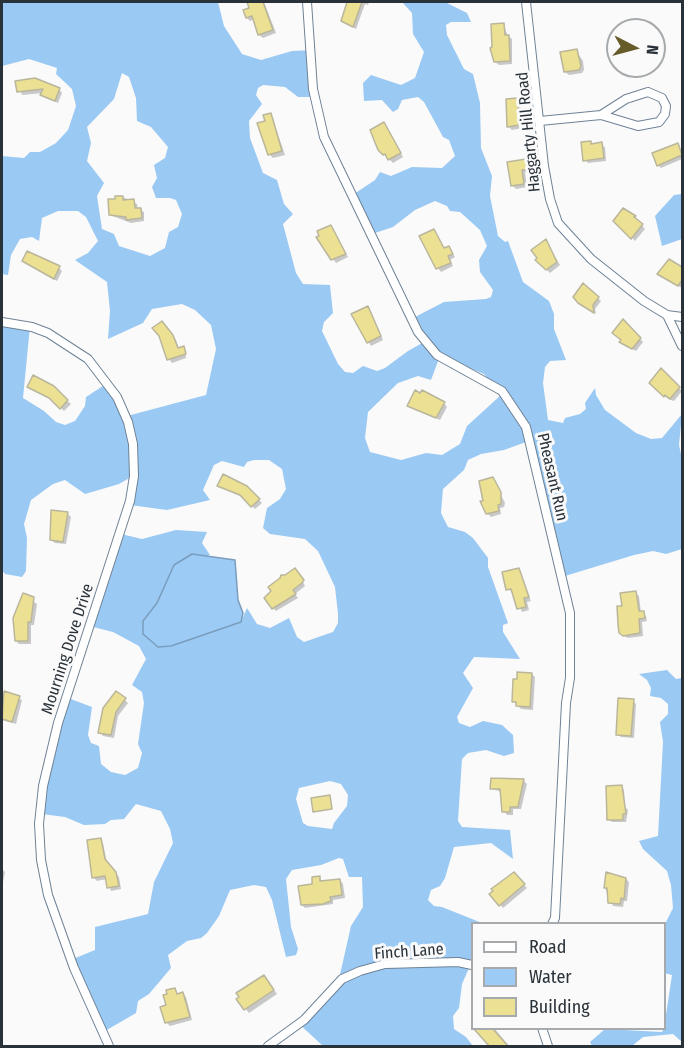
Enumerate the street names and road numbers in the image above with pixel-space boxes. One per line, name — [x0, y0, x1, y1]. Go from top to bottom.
street label: Haggarty Hill Road — [513, 71, 545, 193]
street label: Pheasant Run — [533, 431, 571, 523]
street label: Mourning Dove Drive — [38, 581, 98, 717]
street label: Finch Lane — [374, 940, 444, 964]

